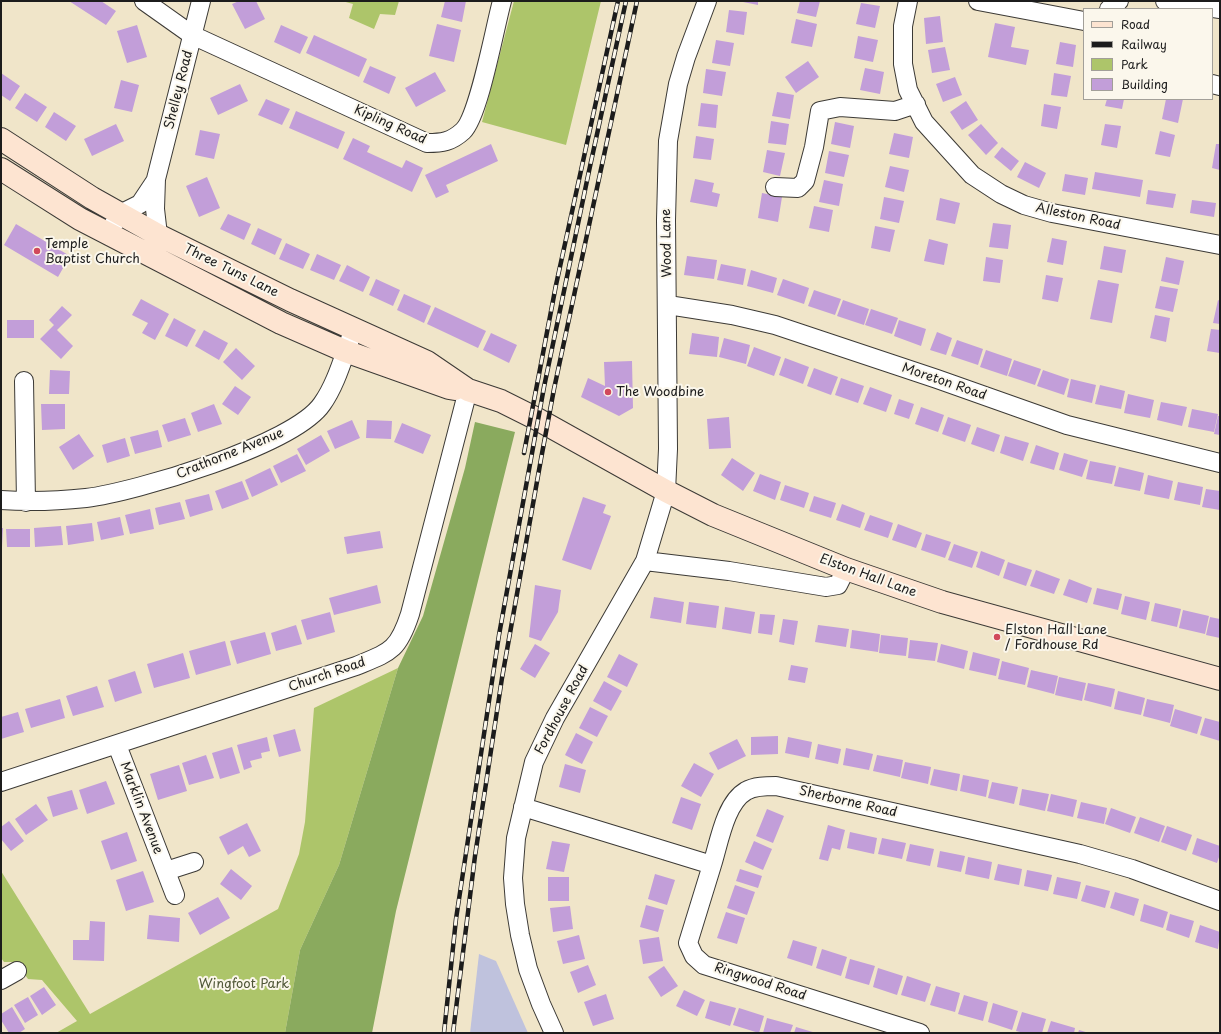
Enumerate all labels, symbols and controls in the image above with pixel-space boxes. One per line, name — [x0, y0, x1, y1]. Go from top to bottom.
legend — [1083, 8, 1213, 100]
text: Road — [1121, 15, 1150, 33]
text: Railway — [1121, 35, 1167, 53]
street label: Shelley Road — [162, 49, 196, 131]
text: Park — [1121, 55, 1148, 73]
text: Building — [1121, 75, 1168, 93]
street label: Kipling Road — [351, 102, 429, 148]
street label: Alleston Road — [1034, 200, 1122, 234]
street label: Wood Lane — [659, 208, 675, 278]
place label: Temple Baptist Church — [45, 236, 140, 267]
street label: Three Tuns Lane — [181, 241, 281, 301]
marker: Temple Baptist Church — [32, 246, 42, 256]
street label: Moreton Road — [900, 360, 988, 404]
place label: The Woodbine — [616, 384, 704, 400]
marker: The Woodbine — [603, 387, 613, 397]
street label: Crathorne Avenue — [174, 425, 286, 483]
street label: Elston Hall Lane — [817, 551, 919, 601]
place label: Elston Hall Lane / Fordhouse Rd — [1005, 622, 1107, 653]
marker: Elston Hall Lane / Fordhouse Rd — [992, 632, 1002, 642]
street label: Church Road — [286, 655, 368, 695]
street label: Fordhouse Road — [532, 663, 592, 757]
street label: Marklin Avenue — [116, 760, 166, 856]
street label: Sherborne Road — [797, 783, 899, 821]
street label: Ringwood Road — [712, 960, 808, 1004]
park label: Wingfoot Park — [199, 976, 289, 992]

